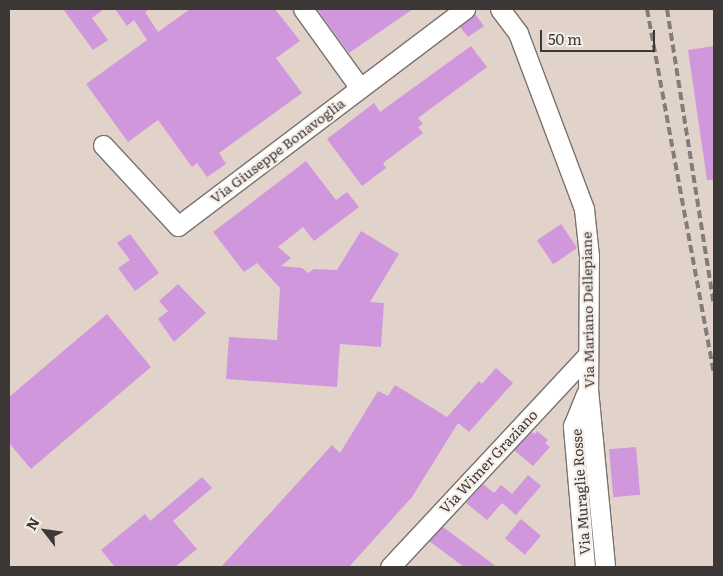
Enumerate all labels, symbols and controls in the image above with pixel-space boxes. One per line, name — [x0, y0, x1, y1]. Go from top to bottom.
scale bar — [543, 20, 658, 52]
text: 50 m — [548, 27, 582, 50]
street label: Via Giuseppe Bonavoglia — [206, 94, 348, 206]
street label: Via Mariano Dellepiane — [577, 232, 597, 388]
street label: Via Wimer Graziano — [436, 406, 540, 516]
street label: Via Muraglie Rosse — [567, 428, 593, 556]
north arrow — [20, 506, 70, 556]
text: N — [20, 513, 44, 534]

